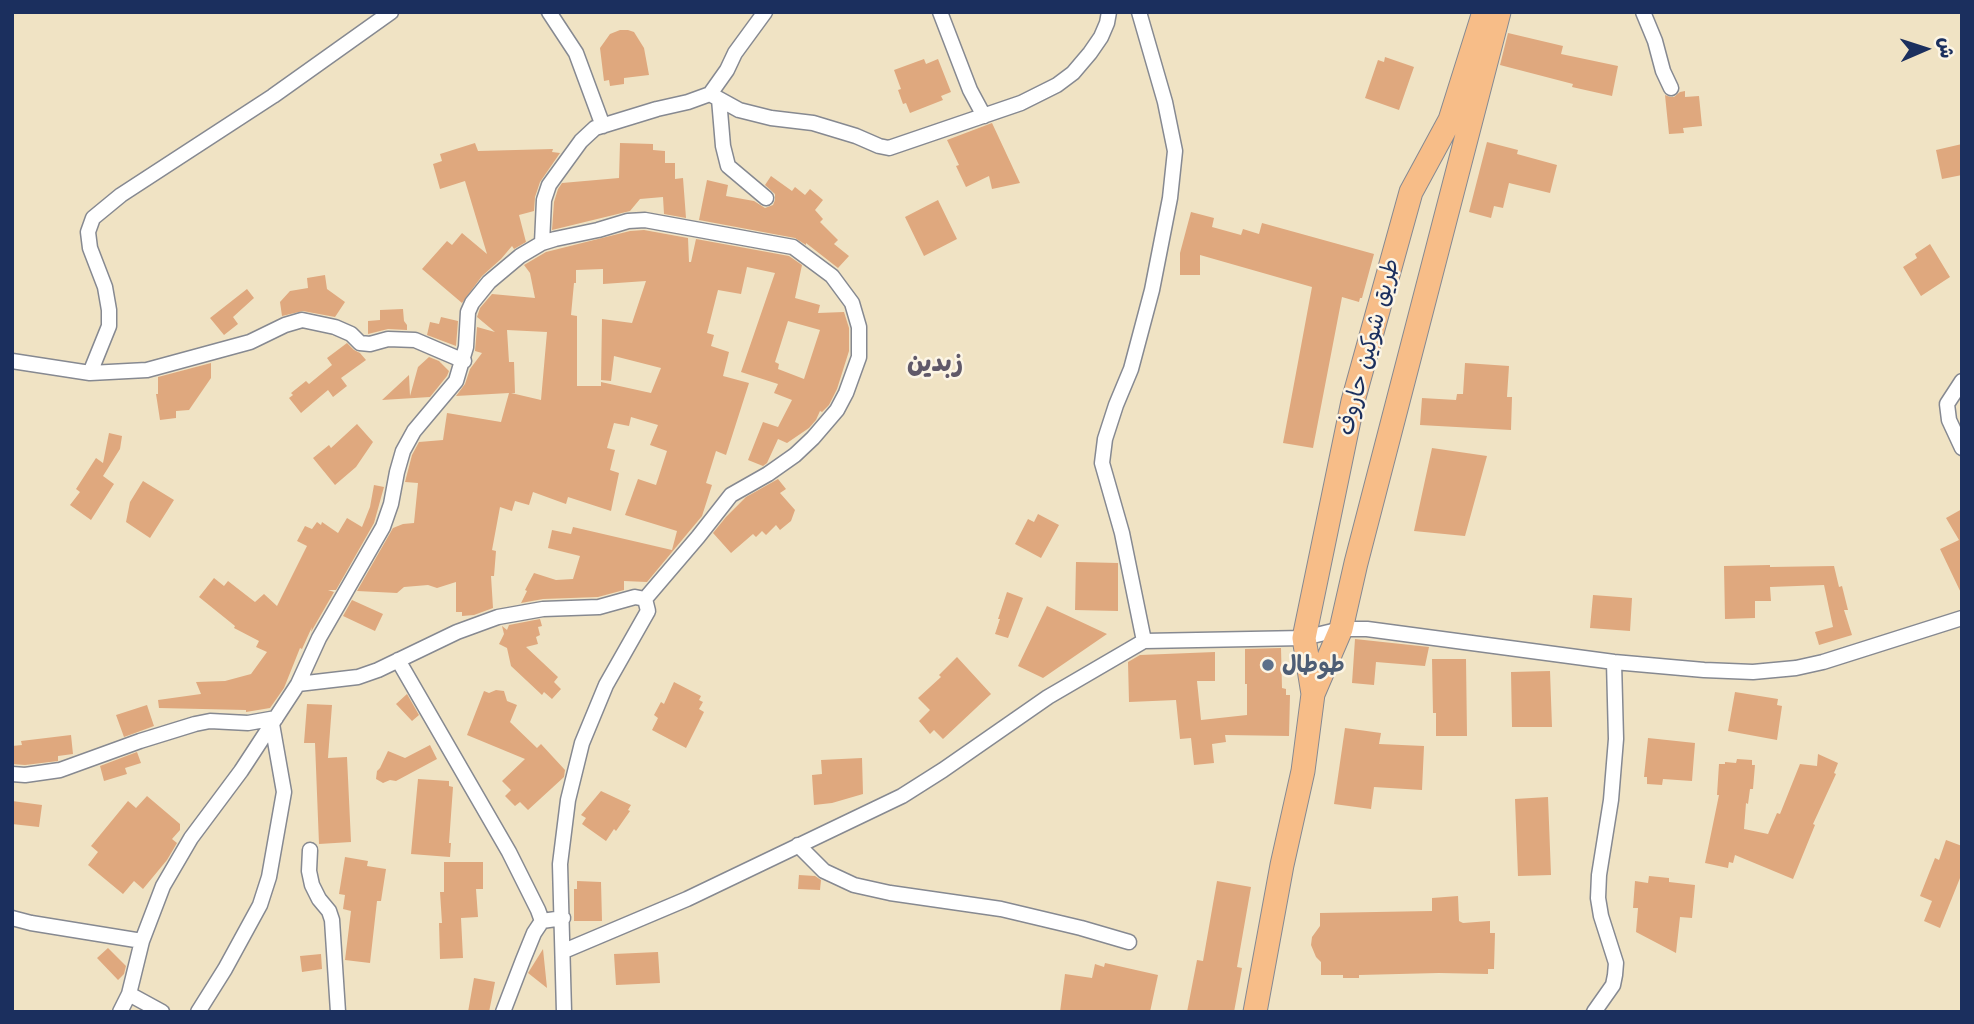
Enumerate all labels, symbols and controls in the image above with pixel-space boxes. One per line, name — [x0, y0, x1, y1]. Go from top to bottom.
north arrow — [1890, 14, 1960, 84]
text: ش — [1934, 37, 1958, 59]
street label: طريق شوكين حاروف — [1332, 256, 1406, 438]
district label: زبدين — [907, 348, 963, 380]
place label: طوطال — [1282, 651, 1345, 679]
marker: طوطال — [1260, 657, 1276, 673]

